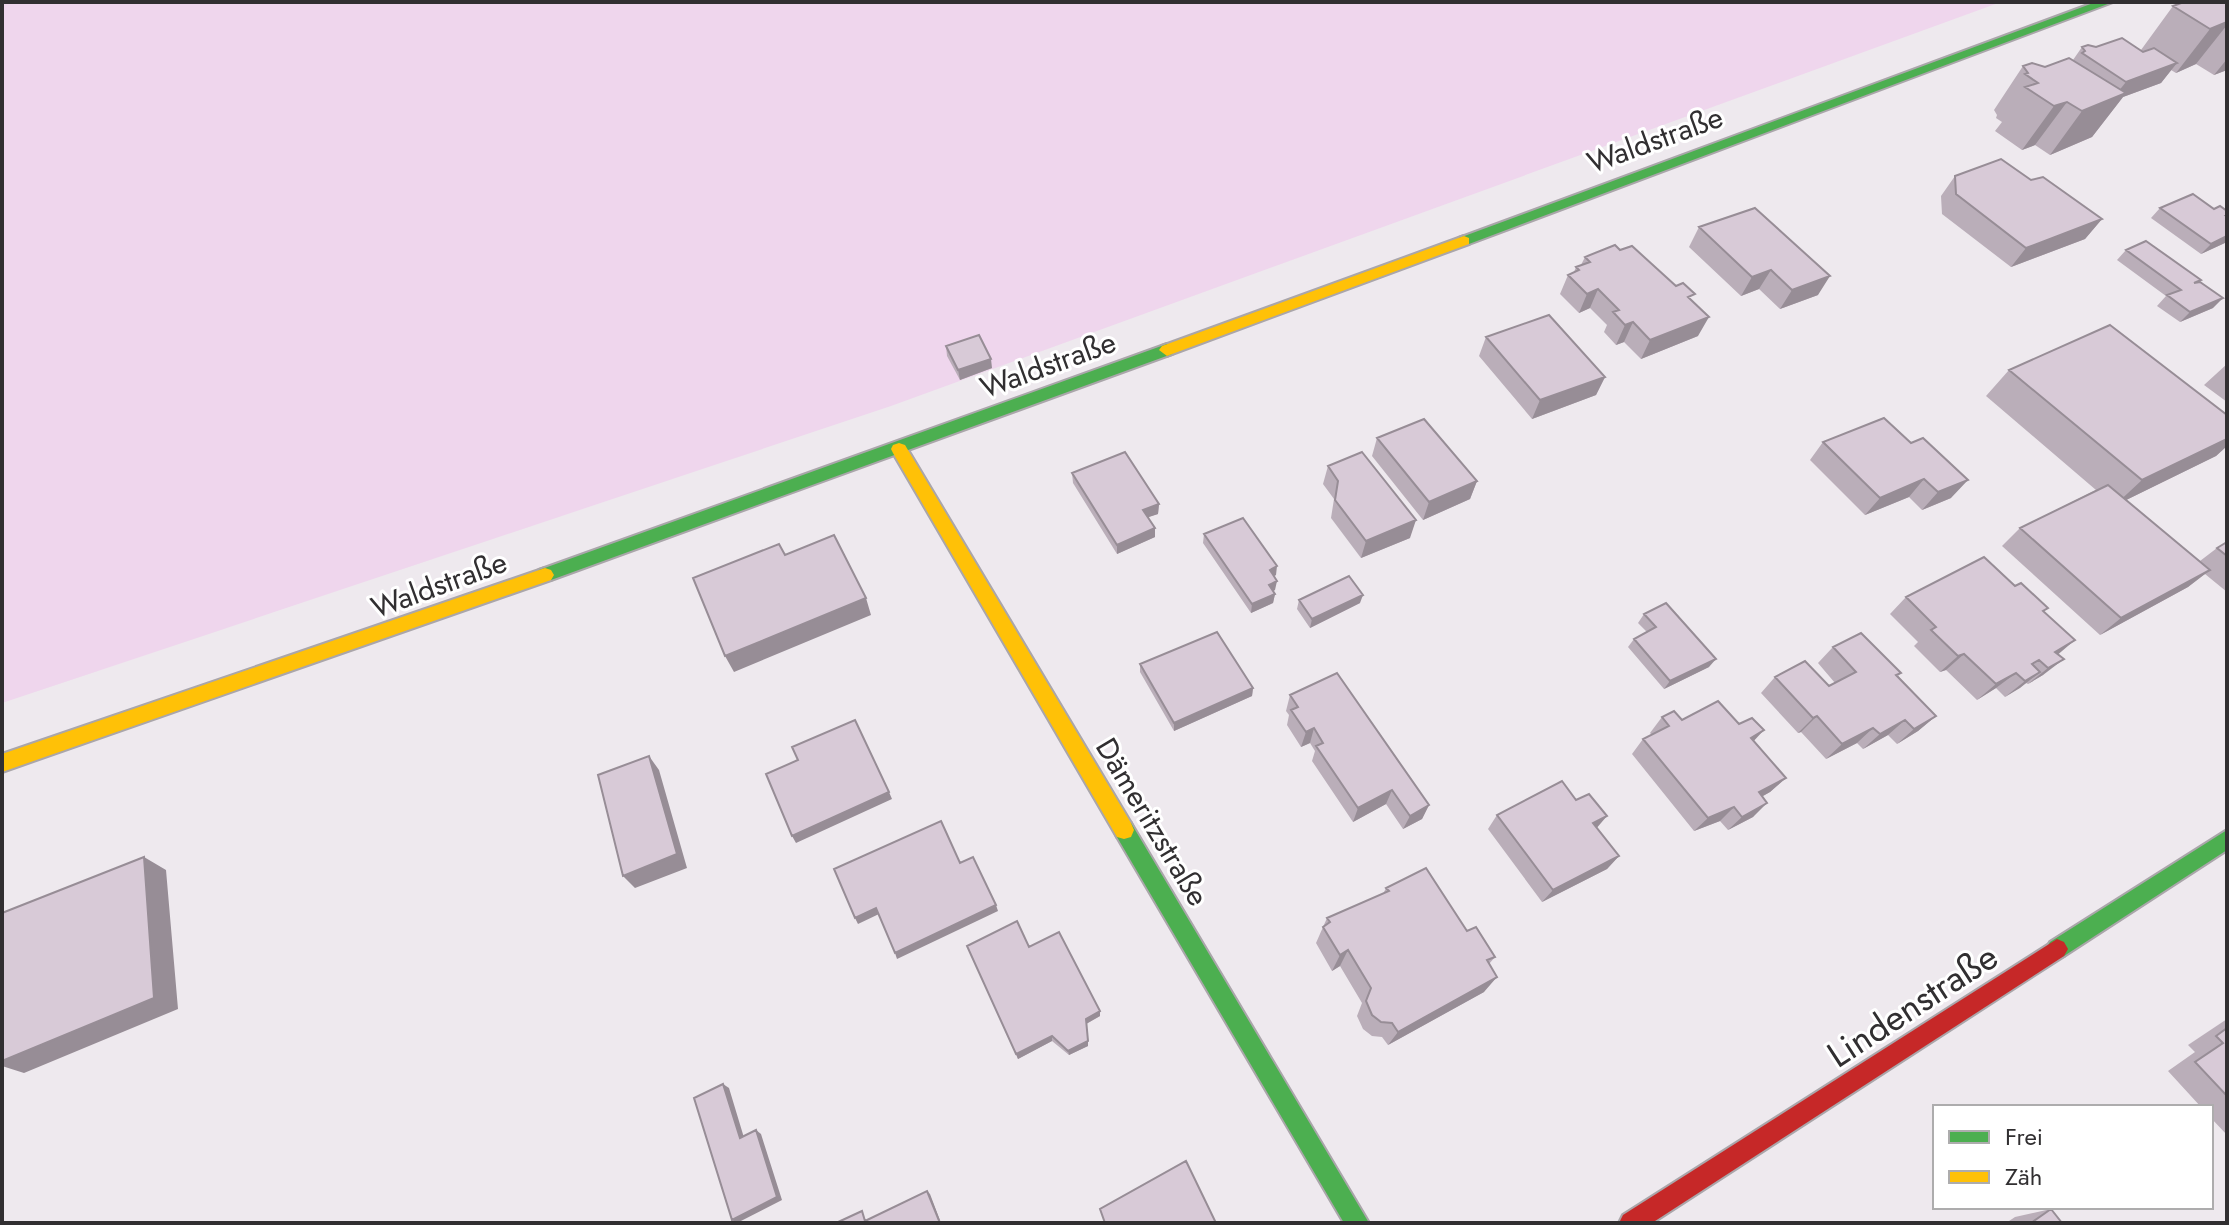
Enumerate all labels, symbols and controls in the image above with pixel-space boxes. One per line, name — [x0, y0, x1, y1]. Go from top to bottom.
street label: Waldstraße — [1581, 95, 1729, 184]
street label: Waldstraße — [974, 320, 1122, 409]
street label: Waldstraße — [365, 540, 513, 629]
street label: Dämeritzstraße — [1085, 730, 1220, 914]
street label: Lindenstraße — [1816, 930, 2008, 1080]
legend — [1933, 1105, 2213, 1209]
text: Frei — [2005, 1119, 2043, 1154]
text: Zäh — [2005, 1159, 2042, 1194]

